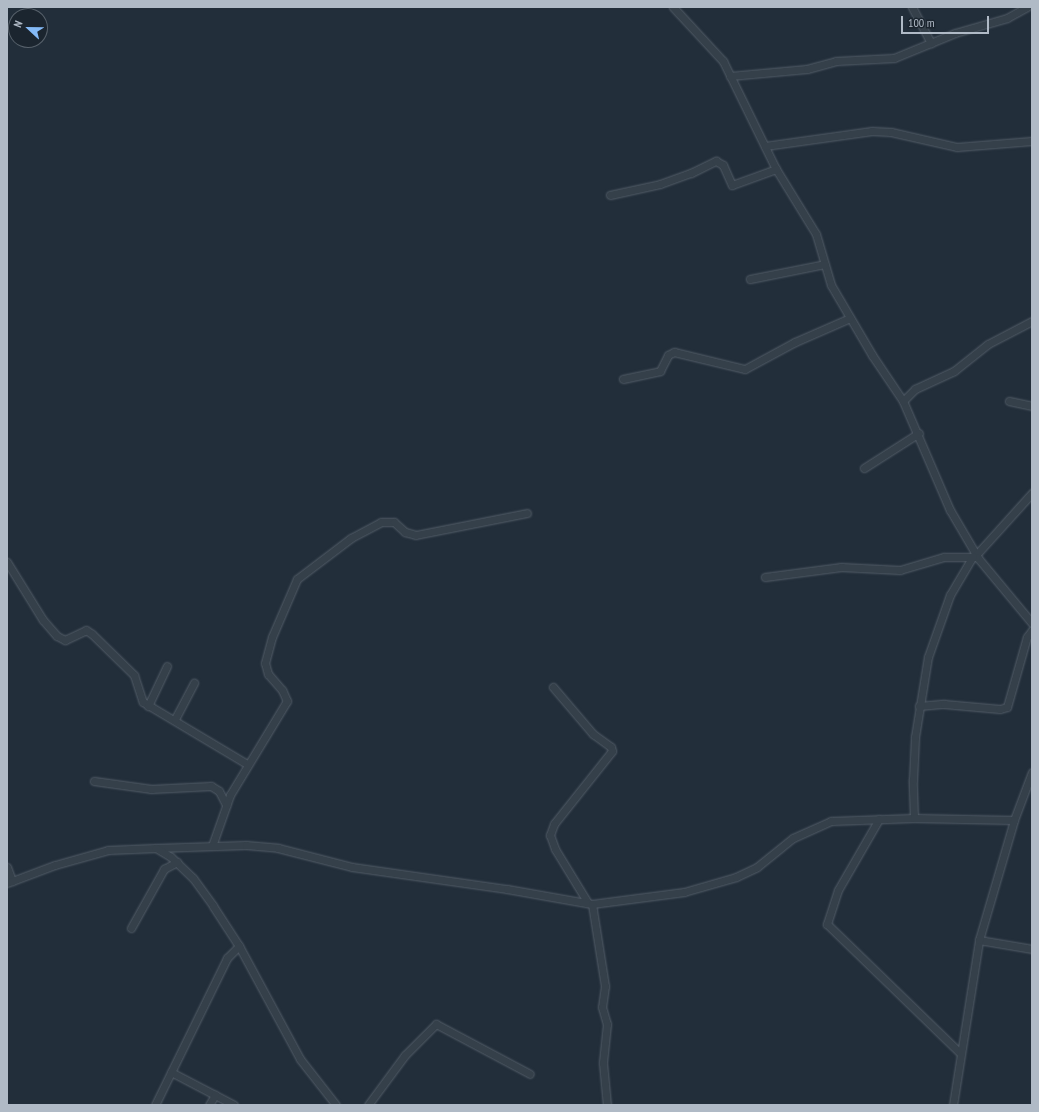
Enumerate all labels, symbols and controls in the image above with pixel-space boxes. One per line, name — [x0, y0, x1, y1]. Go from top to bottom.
north arrow — [8, 8, 48, 48]
scale bar — [903, 8, 991, 34]
text: 100 m — [908, 15, 935, 30]
text: N — [10, 19, 25, 29]

